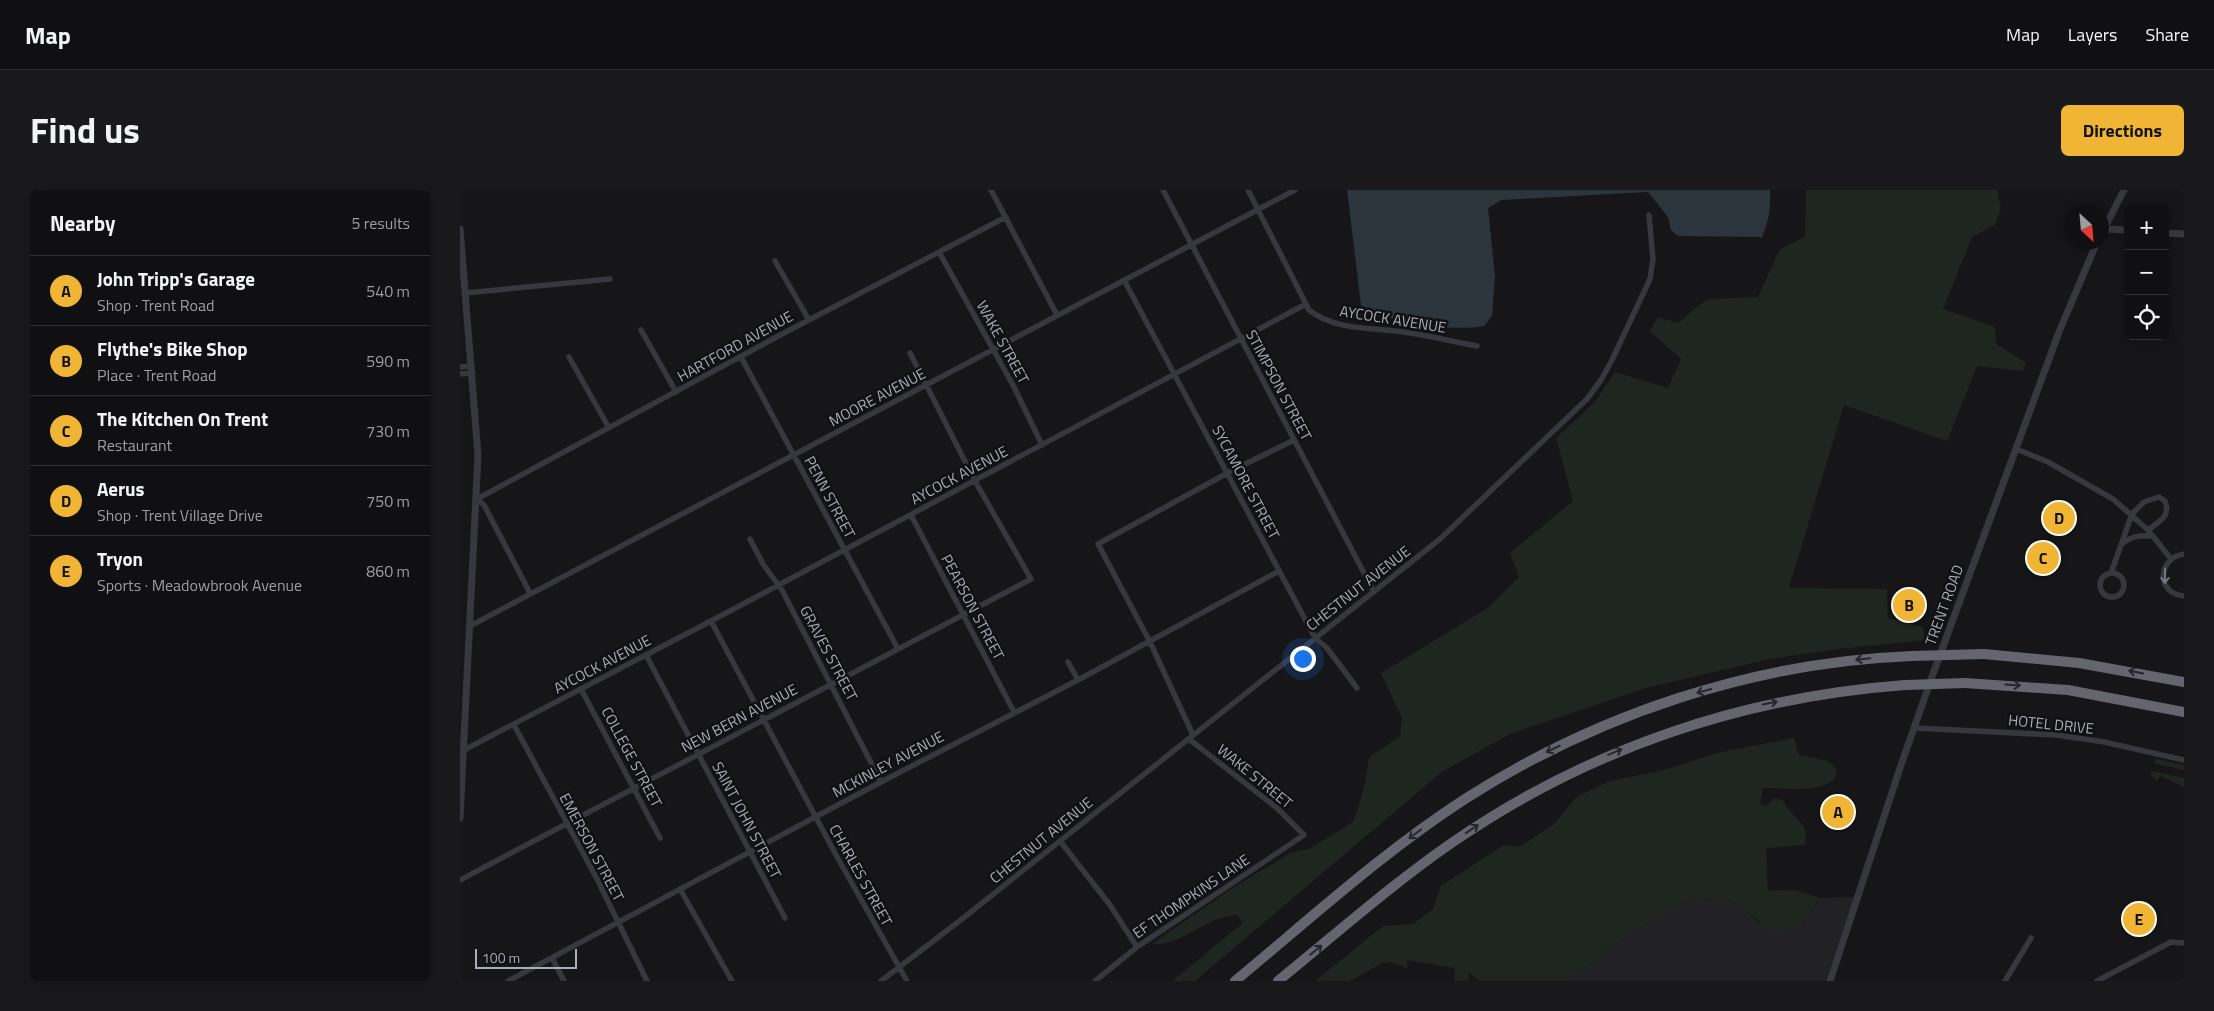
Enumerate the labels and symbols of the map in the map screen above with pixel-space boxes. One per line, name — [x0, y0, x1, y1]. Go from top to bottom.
north arrow — [2064, 205, 2109, 250]
street label: WAKE STREET — [971, 296, 1035, 388]
street label: AYCOCK AVENUE — [1338, 299, 1448, 339]
street label: HARTFORD AVENUE — [673, 305, 797, 387]
street label: STIMPSON STREET — [1240, 326, 1318, 445]
street label: MOORE AVENUE — [824, 362, 930, 432]
street label: SYCAMORE STREET — [1206, 421, 1286, 543]
street label: AYCOCK AVENUE — [906, 440, 1012, 510]
street label: PENN STREET — [799, 452, 861, 542]
pin: D — [2043, 499, 2075, 537]
pin: C — [2027, 539, 2059, 577]
street label: CHESTNUT AVENUE — [1301, 540, 1415, 636]
street label: PEARSON STREET — [935, 550, 1011, 664]
street label: TRENT ROAD — [1919, 561, 1969, 649]
one-way arrow — [2160, 567, 2169, 583]
pin: B — [1893, 586, 1925, 624]
street label: GRAVES STREET — [794, 601, 864, 705]
street label: AYCOCK AVENUE — [549, 629, 655, 699]
your location — [1290, 646, 1316, 672]
one-way arrow — [1856, 654, 1872, 664]
one-way arrow — [2129, 667, 2145, 677]
street label: NEW BERN AVENUE — [677, 678, 801, 758]
one-way arrow — [2005, 681, 2021, 690]
one-way arrow — [1697, 686, 1713, 696]
one-way arrow — [1761, 698, 1777, 708]
street label: COLLEGE STREET — [596, 703, 668, 811]
street label: HOTEL DRIVE — [2007, 708, 2095, 740]
street label: MCKINLEY AVENUE — [828, 725, 948, 803]
street label: WAKE STREET — [1212, 738, 1298, 814]
one-way arrow — [1546, 745, 1561, 755]
one-way arrow — [1607, 747, 1622, 757]
street label: SAINT JOHN STREET — [706, 757, 788, 883]
street label: EMERSON STREET — [554, 789, 630, 905]
street label: CHESTNUT AVENUE — [984, 791, 1098, 889]
pin: A — [1822, 793, 1854, 831]
street label: CHARLES STREET — [824, 820, 899, 930]
one-way arrow — [1465, 824, 1479, 834]
one-way arrow — [1409, 829, 1422, 840]
street label: EF THOMPKINS LANE — [1128, 848, 1254, 944]
pin: E — [2123, 900, 2155, 938]
one-way arrow — [1309, 945, 1322, 956]
scale bar — [475, 946, 578, 969]

